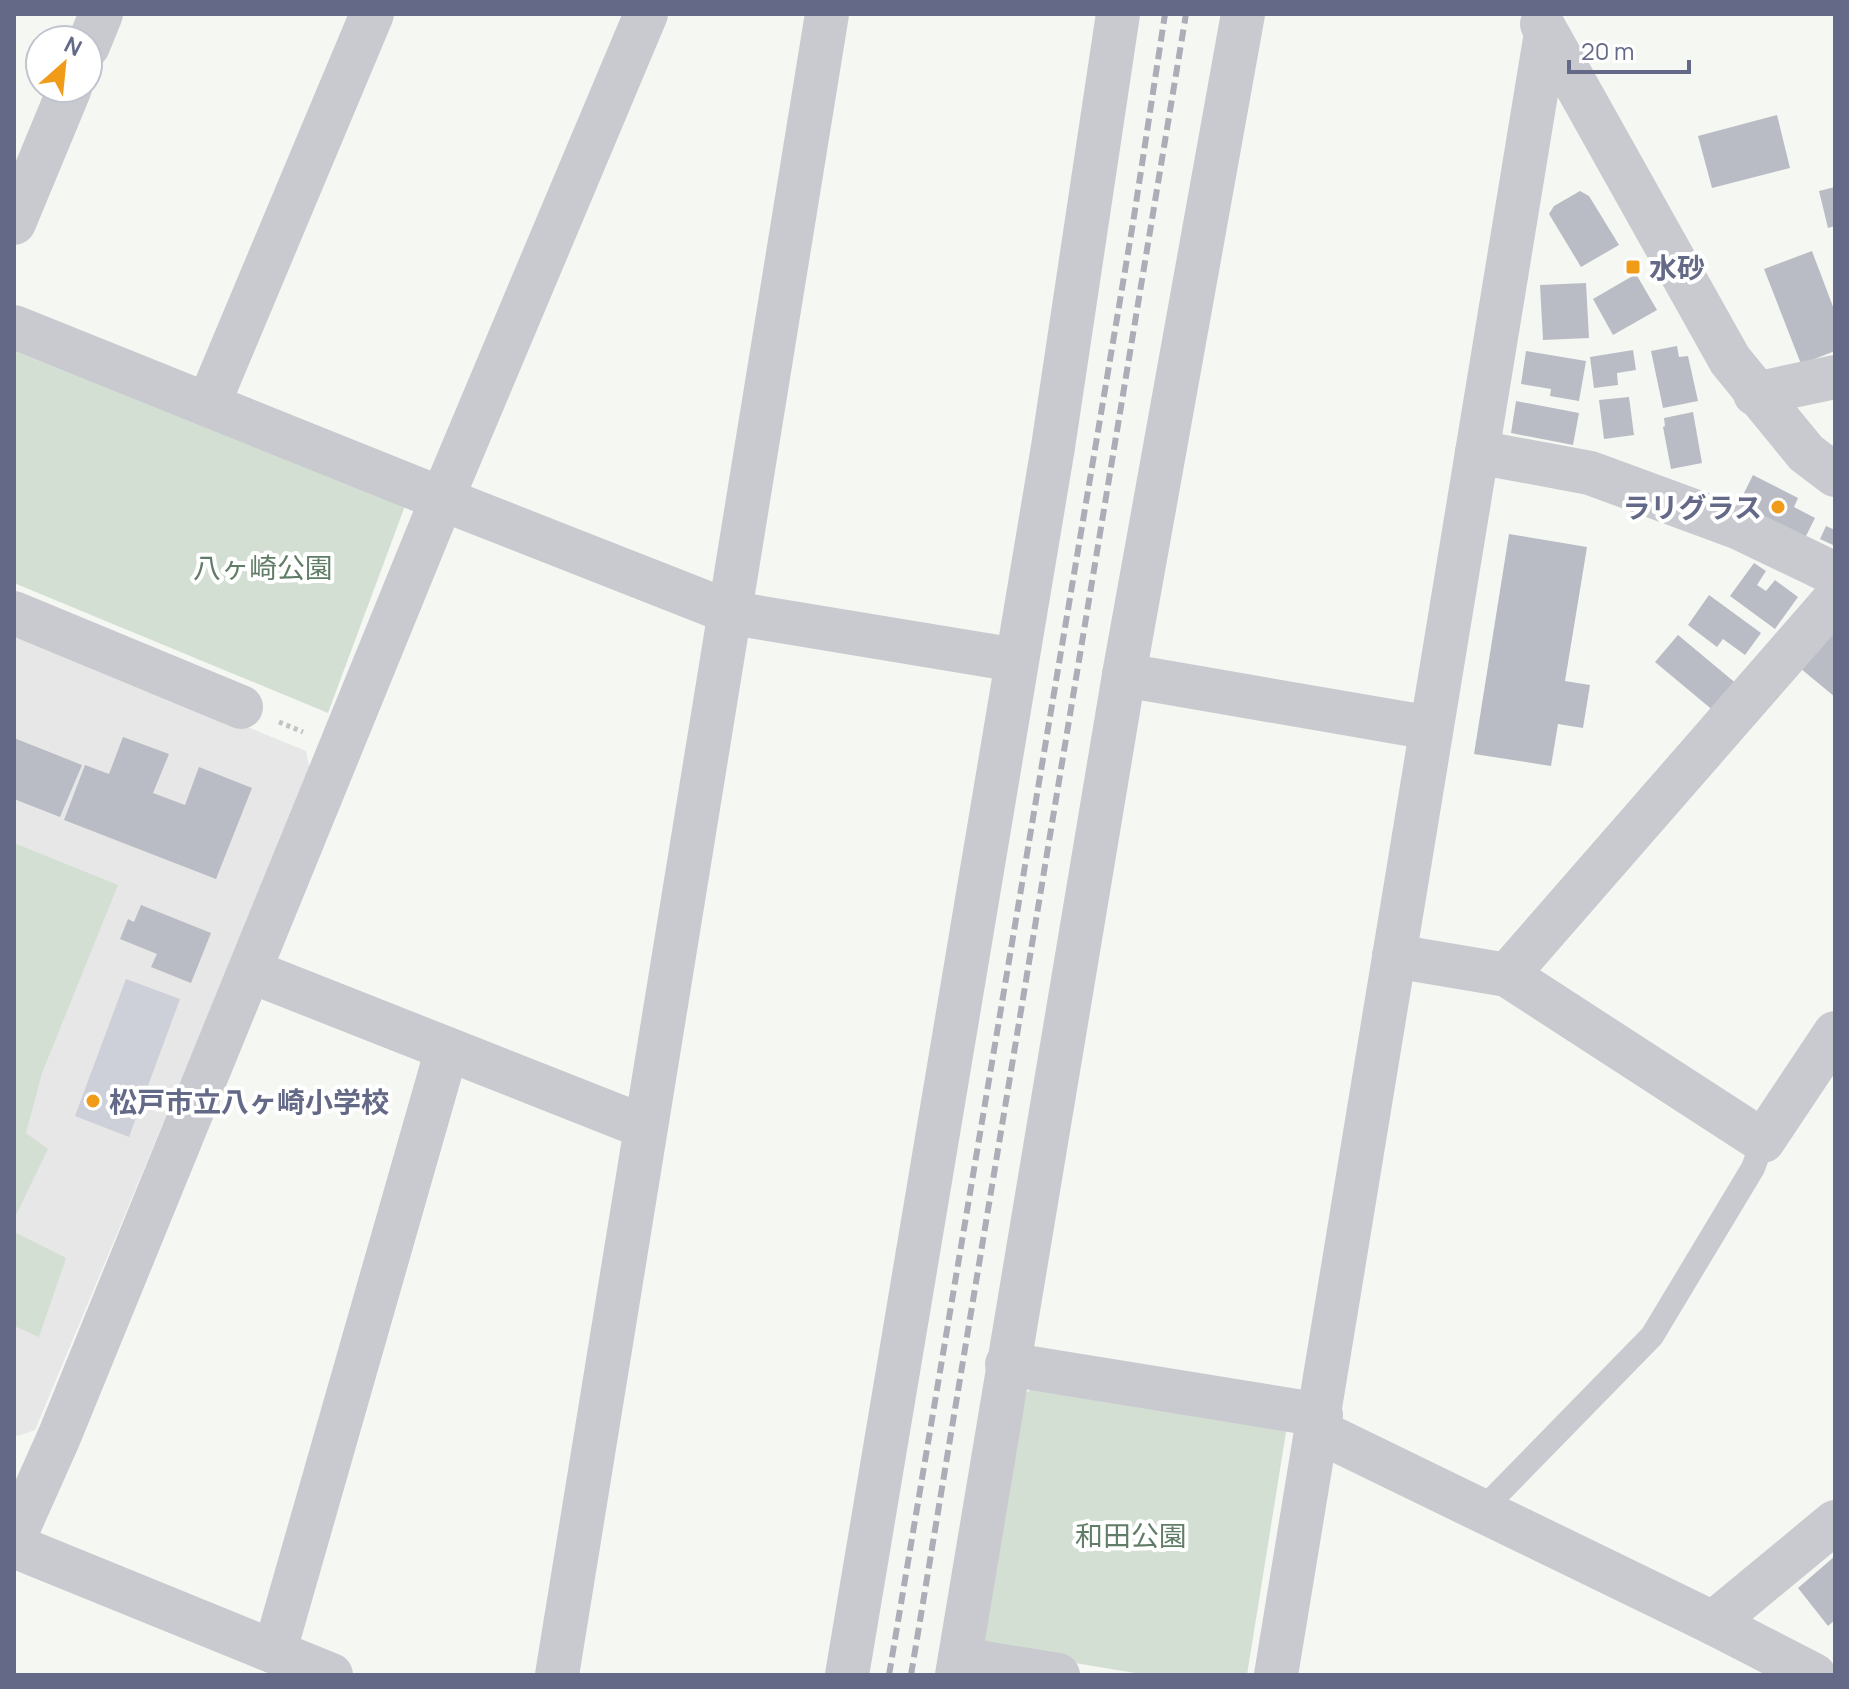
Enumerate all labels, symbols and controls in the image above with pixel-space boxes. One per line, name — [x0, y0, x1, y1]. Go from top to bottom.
north arrow — [24, 24, 104, 104]
scale bar — [1569, 24, 1689, 74]
text: N — [59, 29, 87, 63]
text: 20 m — [1581, 34, 1634, 67]
place label: 水砂 — [1649, 248, 1705, 286]
marker: 水砂 — [1624, 258, 1642, 276]
place label: ラリグラス — [1623, 488, 1762, 526]
marker: ラリグラス — [1769, 498, 1787, 516]
park label: 八ヶ崎公園 — [193, 548, 333, 586]
place label: 松戸市立八ヶ崎小学校 — [109, 1082, 389, 1120]
marker: 松戸市立八ヶ崎小学校 — [84, 1092, 102, 1110]
park label: 和田公園 — [1075, 1516, 1187, 1554]

